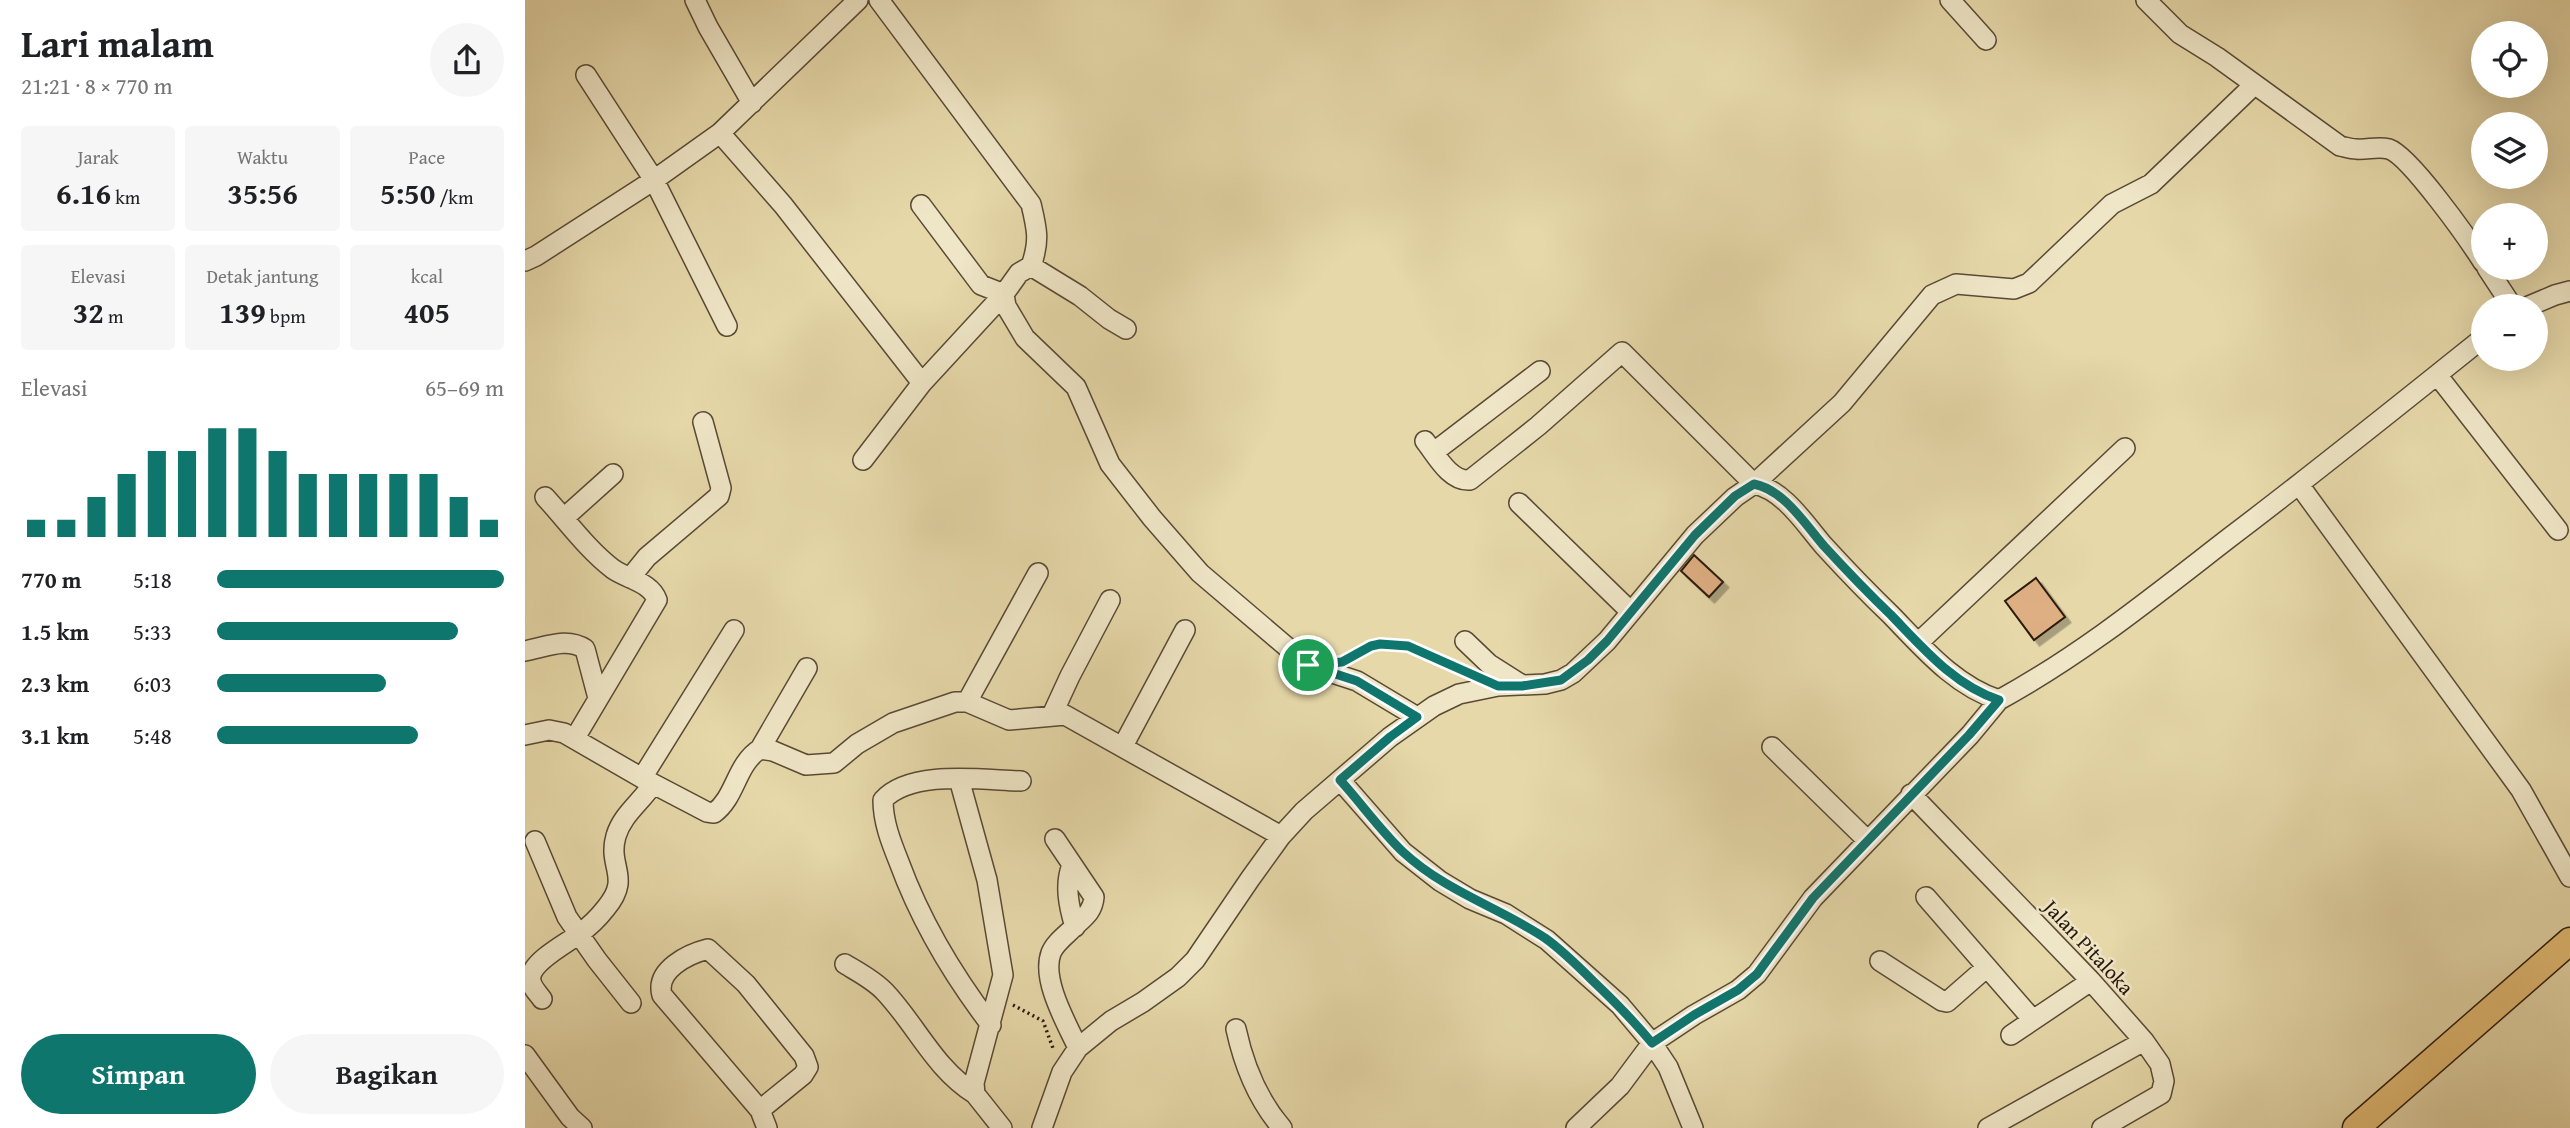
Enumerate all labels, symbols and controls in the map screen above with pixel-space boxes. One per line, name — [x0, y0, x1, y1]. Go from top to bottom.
text: Lari malam — [21, 15, 214, 71]
map controls — [2471, 21, 2548, 371]
button: locate — [2471, 21, 2548, 98]
button: share — [430, 23, 504, 97]
text: 21:21 · 8 × 770 m — [21, 69, 173, 102]
button: layers — [2471, 112, 2548, 189]
text: Jarak — [78, 143, 119, 171]
text: Waktu — [237, 143, 288, 171]
text: Pace — [409, 143, 445, 171]
text: 6.16 — [56, 171, 111, 215]
text: 35:56 — [227, 171, 298, 215]
text: 5:50 — [380, 171, 435, 215]
text: km — [111, 183, 140, 211]
text: /km — [435, 183, 474, 211]
button: + — [2471, 203, 2548, 280]
text: Elevasi — [71, 262, 126, 290]
text: Detak jantung — [207, 262, 318, 290]
text: kcal — [411, 262, 443, 290]
text: 32 — [73, 290, 104, 334]
text: 139 — [219, 290, 266, 334]
text: 405 — [404, 290, 450, 334]
button: − — [2471, 294, 2548, 371]
text: m — [104, 302, 124, 330]
text: bpm — [266, 302, 306, 330]
text: Elevasi — [21, 371, 87, 404]
text: 65–69 m — [425, 371, 504, 404]
text: 770 m — [21, 563, 82, 596]
text: 5:18 — [133, 563, 172, 596]
text: 1.5 km — [21, 615, 89, 648]
text: 5:33 — [133, 615, 172, 648]
pin — [1278, 635, 1338, 695]
icon: arrive — [1289, 646, 1327, 684]
text: 2.3 km — [21, 667, 89, 700]
text: 6:03 — [133, 667, 172, 700]
text: 3.1 km — [21, 719, 89, 752]
text: 5:48 — [133, 719, 172, 752]
street label: Jalan Pitaloka — [2035, 890, 2141, 1002]
button: Simpan — [21, 1034, 256, 1114]
button: Bagikan — [270, 1034, 504, 1114]

